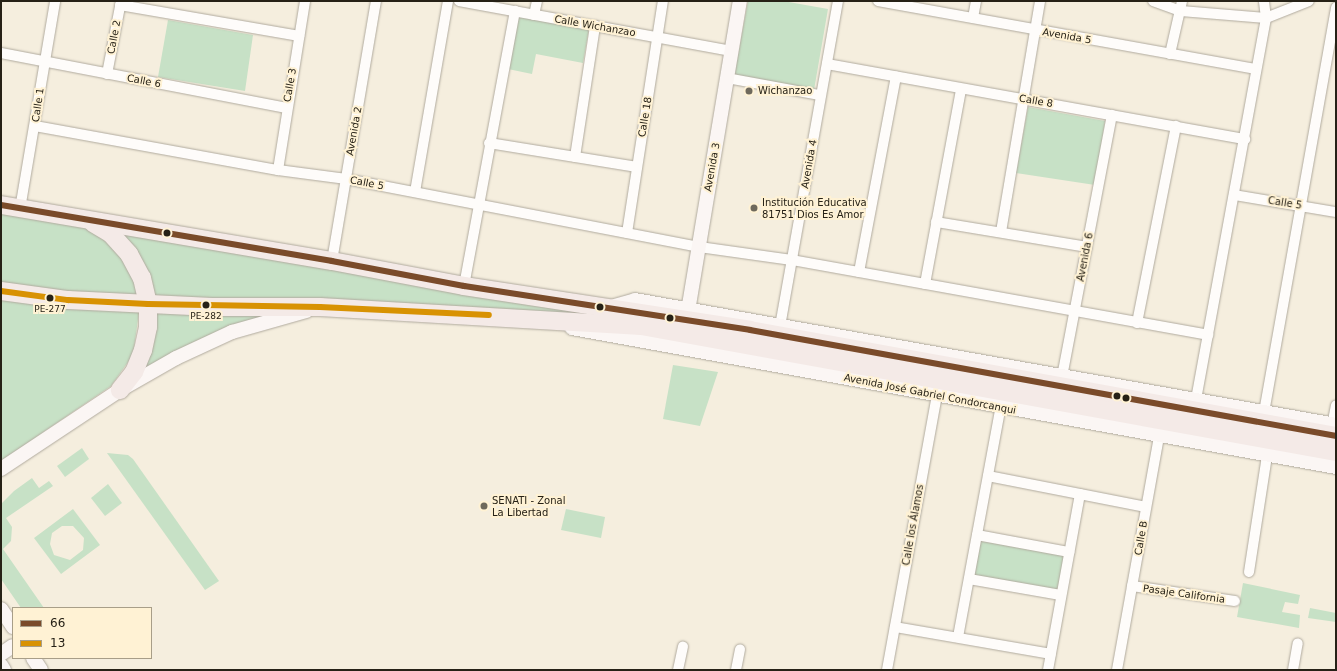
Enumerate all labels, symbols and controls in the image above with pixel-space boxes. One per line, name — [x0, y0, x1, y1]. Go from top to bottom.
street label: Calle Wichanzao — [553, 13, 637, 39]
street label: Calle 2 — [105, 19, 123, 55]
street label: Avenida 5 — [1042, 26, 1092, 46]
street label: Calle 3 — [281, 67, 299, 103]
street label: Calle 6 — [126, 72, 162, 90]
marker: Wichanzao — [743, 85, 755, 97]
place label: Wichanzao — [758, 85, 812, 97]
street label: Calle 1 — [30, 87, 46, 123]
street label: Calle 8 — [1018, 92, 1054, 110]
street label: Calle 18 — [636, 96, 654, 138]
street label: Avenida 2 — [344, 106, 364, 156]
street label: Avenida 4 — [799, 139, 819, 189]
street label: Avenida 3 — [702, 142, 722, 192]
street label: Calle 5 — [349, 174, 385, 192]
street label: Calle 5 — [1267, 194, 1303, 212]
place label: Institución Educativa 81751 Dios Es Amor — [762, 196, 867, 220]
marker: Institución Educativa 81751 Dios Es Amor — [749, 203, 759, 213]
unlabelled marker — [162, 228, 172, 238]
street label: Avenida 6 — [1074, 232, 1096, 282]
marker: PE-277 — [45, 293, 55, 303]
marker: PE-282 — [201, 300, 211, 310]
unlabelled marker — [595, 302, 605, 312]
place label: PE-277 — [34, 304, 66, 314]
place label: PE-282 — [190, 311, 222, 321]
unlabelled marker — [665, 313, 675, 323]
street label: Avenida José Gabriel Condorcanqui — [843, 371, 1017, 417]
unlabelled marker — [1112, 391, 1122, 401]
unlabelled marker — [1121, 393, 1131, 403]
street label: Calle los Álamos — [900, 484, 926, 566]
place label: SENATI - Zonal La Libertad — [492, 494, 565, 518]
marker: SENATI - Zonal La Libertad — [479, 501, 489, 511]
street label: Calle B — [1132, 520, 1150, 556]
street label: Pasaje California — [1142, 582, 1226, 606]
legend — [12, 607, 152, 659]
text: 66 — [50, 616, 65, 630]
text: 13 — [50, 636, 65, 650]

